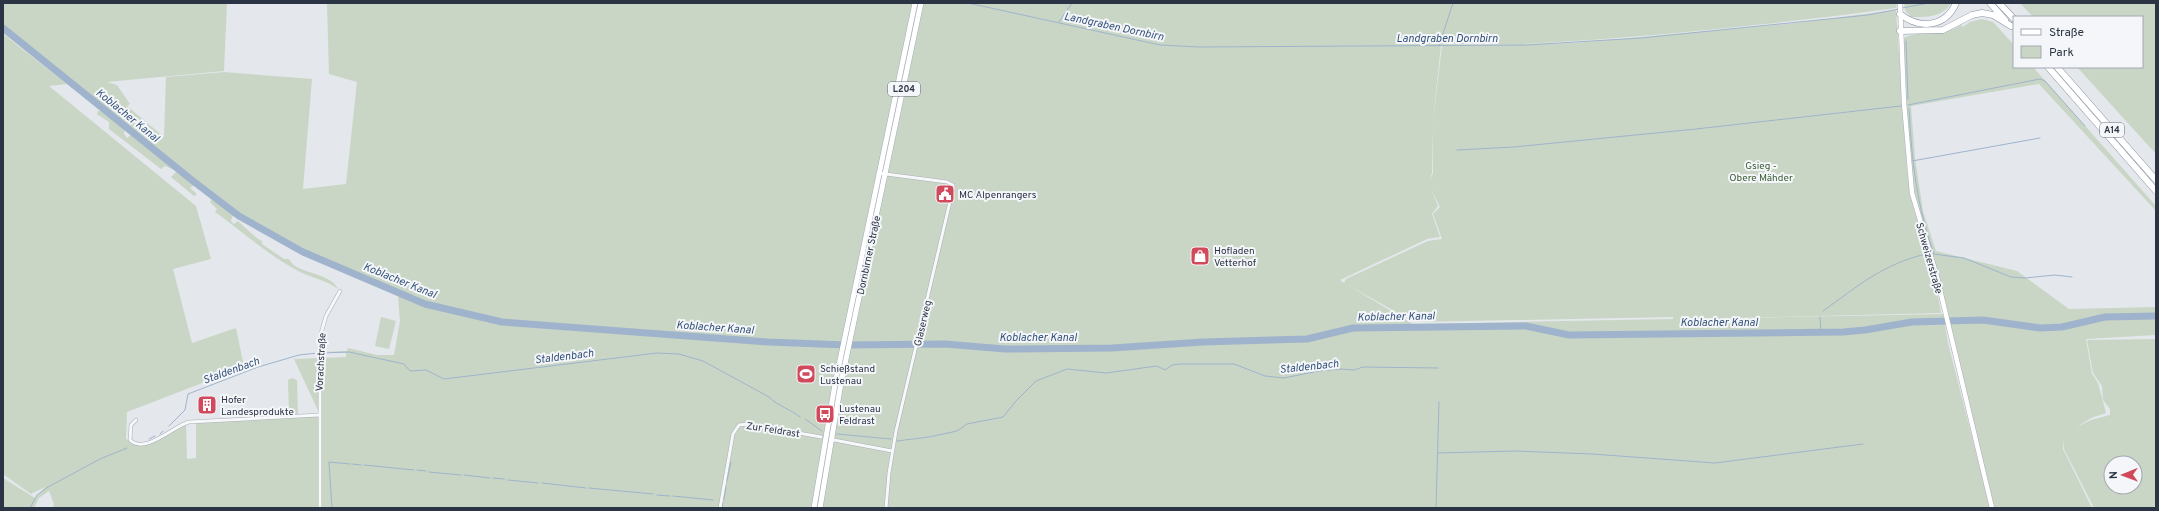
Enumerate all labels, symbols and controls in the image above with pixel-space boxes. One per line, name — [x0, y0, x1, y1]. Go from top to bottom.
water label: Landgraben Dornbirn — [1063, 10, 1165, 44]
legend — [2013, 16, 2143, 68]
text: Straße — [2049, 25, 2084, 41]
water label: Landgraben Dornbirn — [1396, 32, 1498, 46]
text: Park — [2049, 45, 2074, 61]
road number: L204 — [888, 82, 920, 96]
water label: Koblacher Kanal — [93, 86, 163, 146]
road number: A14 — [2100, 123, 2124, 137]
park label: Gsieg - Obere Mähder — [1729, 160, 1793, 185]
public building icon: MC Alpenrangers — [934, 183, 956, 205]
place label: MC Alpenrangers — [959, 189, 1037, 202]
street label: Dornbirner Straße — [855, 215, 884, 296]
street label: Schweizerstraße — [1912, 221, 1945, 295]
shop icon: Hofladen Vetterhof — [1189, 245, 1211, 267]
place label: Hofladen Vetterhof — [1214, 245, 1257, 270]
water label: Koblacher Kanal — [361, 260, 439, 302]
street label: Glaserweg — [912, 299, 935, 348]
water label: Koblacher Kanal — [1357, 309, 1436, 325]
water label: Koblacher Kanal — [1680, 316, 1759, 330]
water label: Koblacher Kanal — [676, 318, 755, 338]
water label: Koblacher Kanal — [999, 331, 1078, 345]
street label: Vorachstraße — [313, 332, 330, 392]
water label: Staldenbach — [534, 346, 594, 368]
water label: Staldenbach — [201, 354, 262, 388]
water label: Staldenbach — [1279, 357, 1339, 377]
sports icon: Schießstand Lustenau — [795, 363, 817, 385]
place label: Schießstand Lustenau — [820, 363, 875, 388]
building icon: Hofer Landesprodukte — [196, 394, 218, 416]
place label: Hofer Landesprodukte — [221, 394, 294, 419]
bus stop icon: Lustenau Feldrast — [814, 403, 836, 425]
place label: Lustenau Feldrast — [839, 403, 881, 428]
street label: Zur Feldrast — [745, 420, 801, 441]
north arrow — [2103, 455, 2143, 495]
text: N — [2107, 471, 2121, 479]

